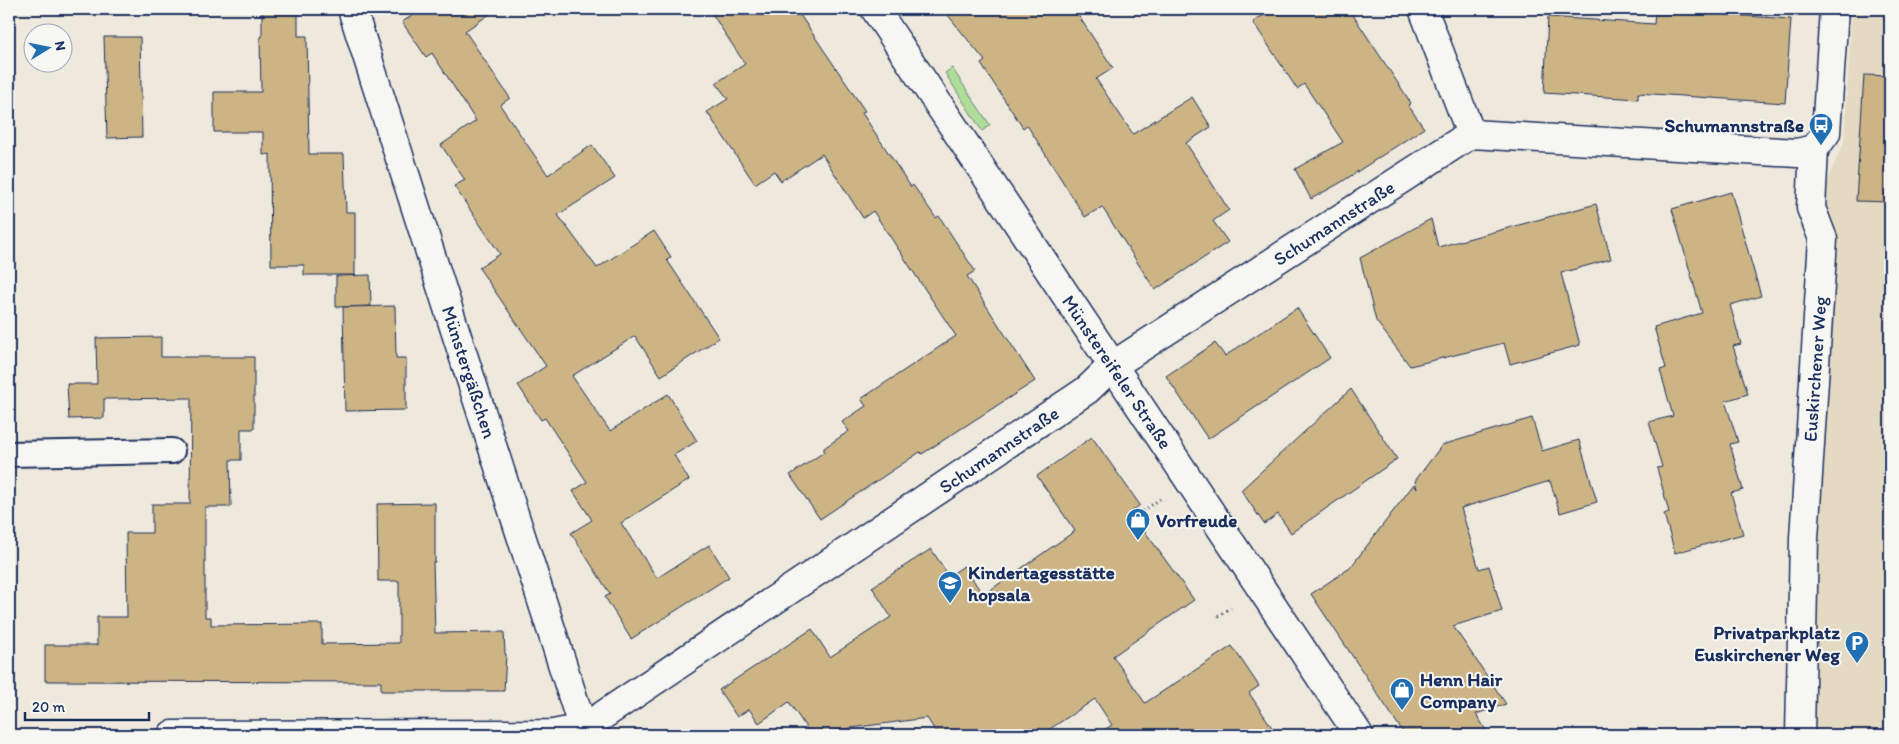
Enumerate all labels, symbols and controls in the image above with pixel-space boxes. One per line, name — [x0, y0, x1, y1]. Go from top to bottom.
north arrow — [22, 22, 72, 72]
text: N — [51, 40, 70, 52]
bus stop icon: Schumannstraße — [1808, 112, 1834, 146]
place label: Schumannstraße — [1665, 114, 1804, 137]
street label: Schumannstraße — [1269, 175, 1399, 271]
street label: Münstereifeler Straße — [1057, 291, 1177, 453]
street label: Euskirchener Weg — [1798, 295, 1832, 443]
street label: Münstergäßchen — [437, 303, 501, 441]
street label: Schumannstraße — [935, 401, 1063, 499]
shop icon: Vorfreude — [1125, 507, 1151, 541]
place label: Vorfreude — [1156, 509, 1237, 532]
place label: Kindertagesstätte hopsala — [968, 561, 1115, 606]
school or university icon: Kindertagesstätte hopsala — [937, 570, 963, 604]
place label: Privatparkplatz Euskirchener Weg — [1694, 621, 1840, 666]
parking icon: Privatparkplatz Euskirchener Weg — [1844, 630, 1870, 664]
place label: Henn Hair Company — [1420, 668, 1503, 713]
shop icon: Henn Hair Company — [1389, 677, 1415, 711]
scale bar — [25, 689, 149, 721]
text: 20 m — [32, 698, 66, 716]

